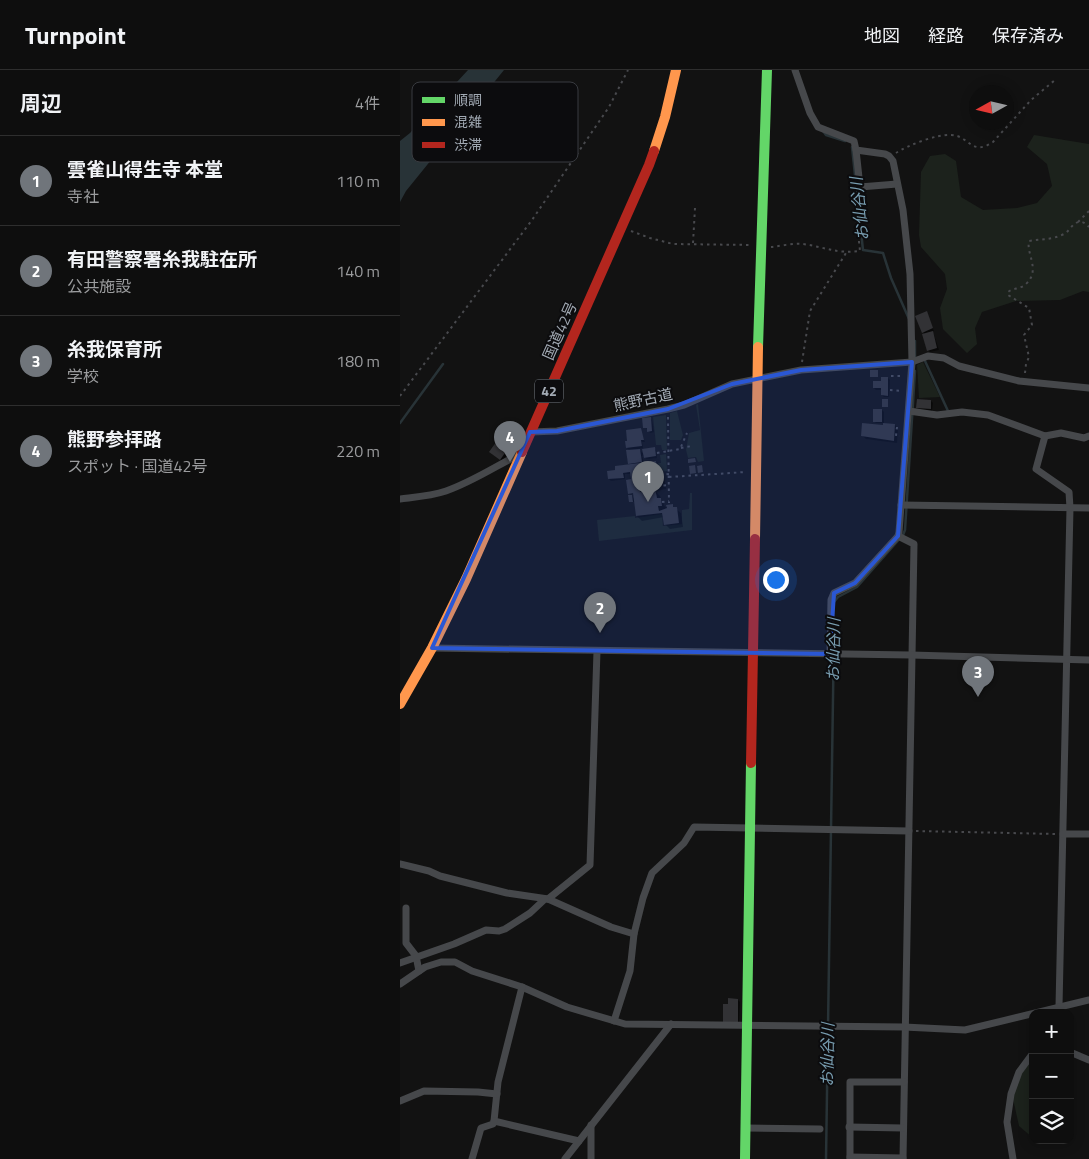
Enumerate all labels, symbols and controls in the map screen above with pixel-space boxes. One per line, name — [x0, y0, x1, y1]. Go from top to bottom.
text: Turnpoint — [25, 17, 126, 53]
text: 地図 — [864, 22, 900, 49]
text: 経路 — [928, 22, 964, 49]
text: 保存済み — [992, 22, 1064, 49]
legend — [412, 82, 578, 162]
north arrow — [969, 85, 1014, 130]
text: 周辺 — [20, 87, 62, 119]
text: 順調 — [454, 89, 482, 110]
text: 4件 — [355, 91, 380, 115]
text: 混雑 — [454, 111, 482, 132]
text: 渋滞 — [454, 134, 482, 155]
text: 雲雀山得生寺 本堂 — [67, 154, 223, 183]
text: 1 — [32, 169, 40, 193]
text: 110 m — [336, 169, 380, 193]
water label: お仙谷川 — [844, 174, 874, 242]
text: 寺社 — [67, 184, 99, 208]
text: 有田警察署糸我駐在所 — [67, 244, 257, 273]
text: 2 — [32, 259, 40, 283]
text: 140 m — [336, 259, 380, 283]
text: 公共施設 — [67, 274, 131, 298]
street label: 国道42号 — [536, 298, 583, 364]
text: 糸我保育所 — [67, 334, 162, 363]
text: 3 — [32, 349, 40, 373]
text: 180 m — [336, 349, 380, 373]
text: 学校 — [67, 364, 99, 388]
road number: 42 — [535, 380, 563, 402]
street label: 熊野古道 — [611, 382, 675, 417]
pin: 4 — [494, 421, 526, 462]
text: 熊野参拝路 — [67, 424, 162, 453]
text: 4 — [32, 439, 40, 463]
text: 220 m — [336, 439, 380, 463]
text: スポット · 国道42号 — [67, 454, 207, 478]
pin: 1 — [632, 461, 664, 502]
your location — [763, 567, 789, 593]
pin: 2 — [584, 592, 616, 633]
water label: お仙谷川 — [820, 616, 846, 682]
pin: 3 — [962, 656, 994, 697]
map controls — [1029, 1009, 1074, 1144]
button: + — [1029, 1009, 1074, 1054]
water label: お仙谷川 — [814, 1021, 840, 1087]
button: − — [1029, 1054, 1074, 1099]
button: layers — [1029, 1099, 1074, 1144]

